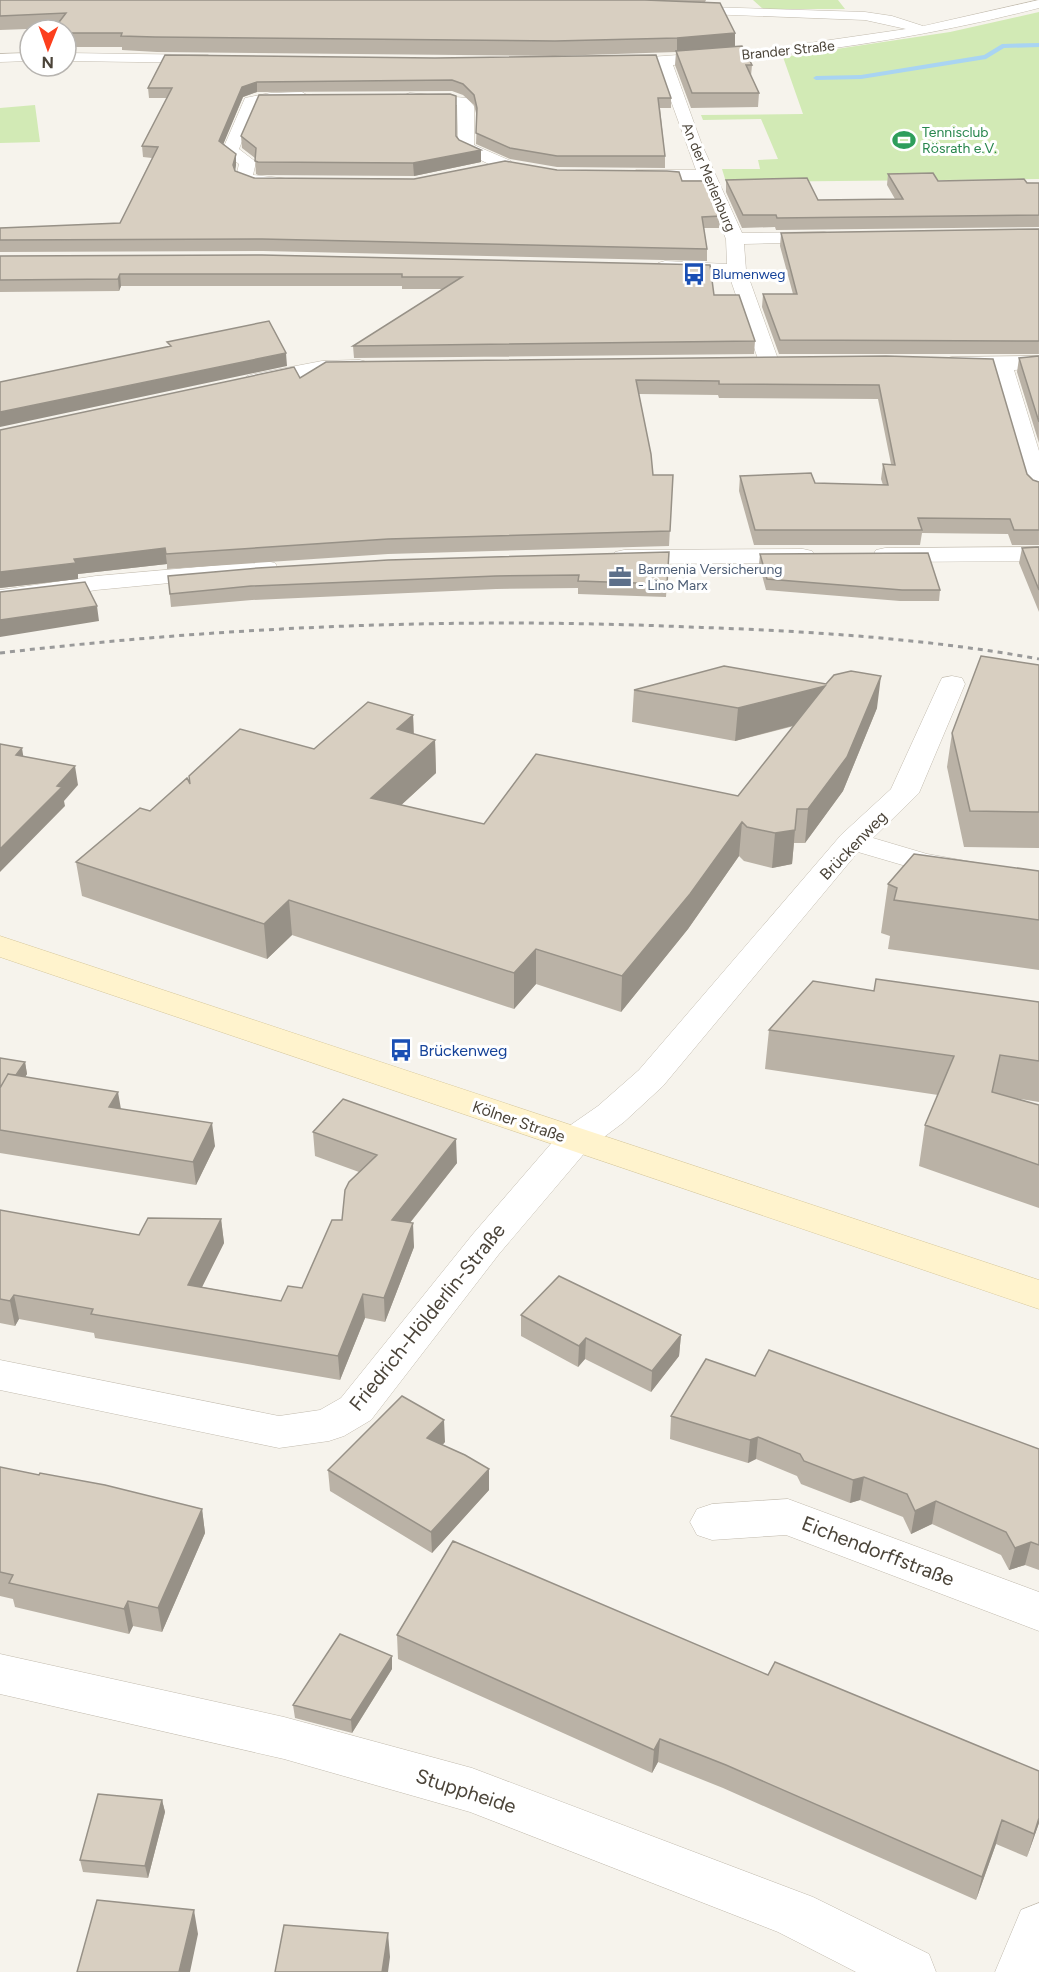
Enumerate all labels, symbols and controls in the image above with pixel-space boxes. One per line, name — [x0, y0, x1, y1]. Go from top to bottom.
north arrow — [18, 18, 78, 78]
street label: Brander Straße — [741, 37, 836, 64]
text: N — [41, 53, 54, 72]
street label: An der Merlenburg — [678, 120, 739, 234]
place label: Tennisclub Rösrath e.V. — [922, 124, 997, 157]
sports icon: Tennisclub Rösrath e.V. — [891, 127, 917, 153]
bus stop icon: Blumenweg — [681, 261, 707, 287]
place label: Blumenweg — [712, 266, 785, 283]
place label: Barmenia Versicherung - Lino Marx — [638, 561, 783, 594]
office icon: Barmenia Versicherung - Lino Marx — [607, 564, 633, 590]
street label: Brückenweg — [816, 807, 891, 884]
bus stop icon: Brückenweg — [388, 1037, 414, 1063]
place label: Brückenweg — [419, 1041, 507, 1060]
street label: Kölner Straße — [470, 1097, 568, 1146]
street label: Friedrich-Hölderlin-Straße — [344, 1218, 510, 1416]
street label: Eichendorffstraße — [798, 1511, 958, 1591]
street label: Stuppheide — [413, 1764, 519, 1819]

